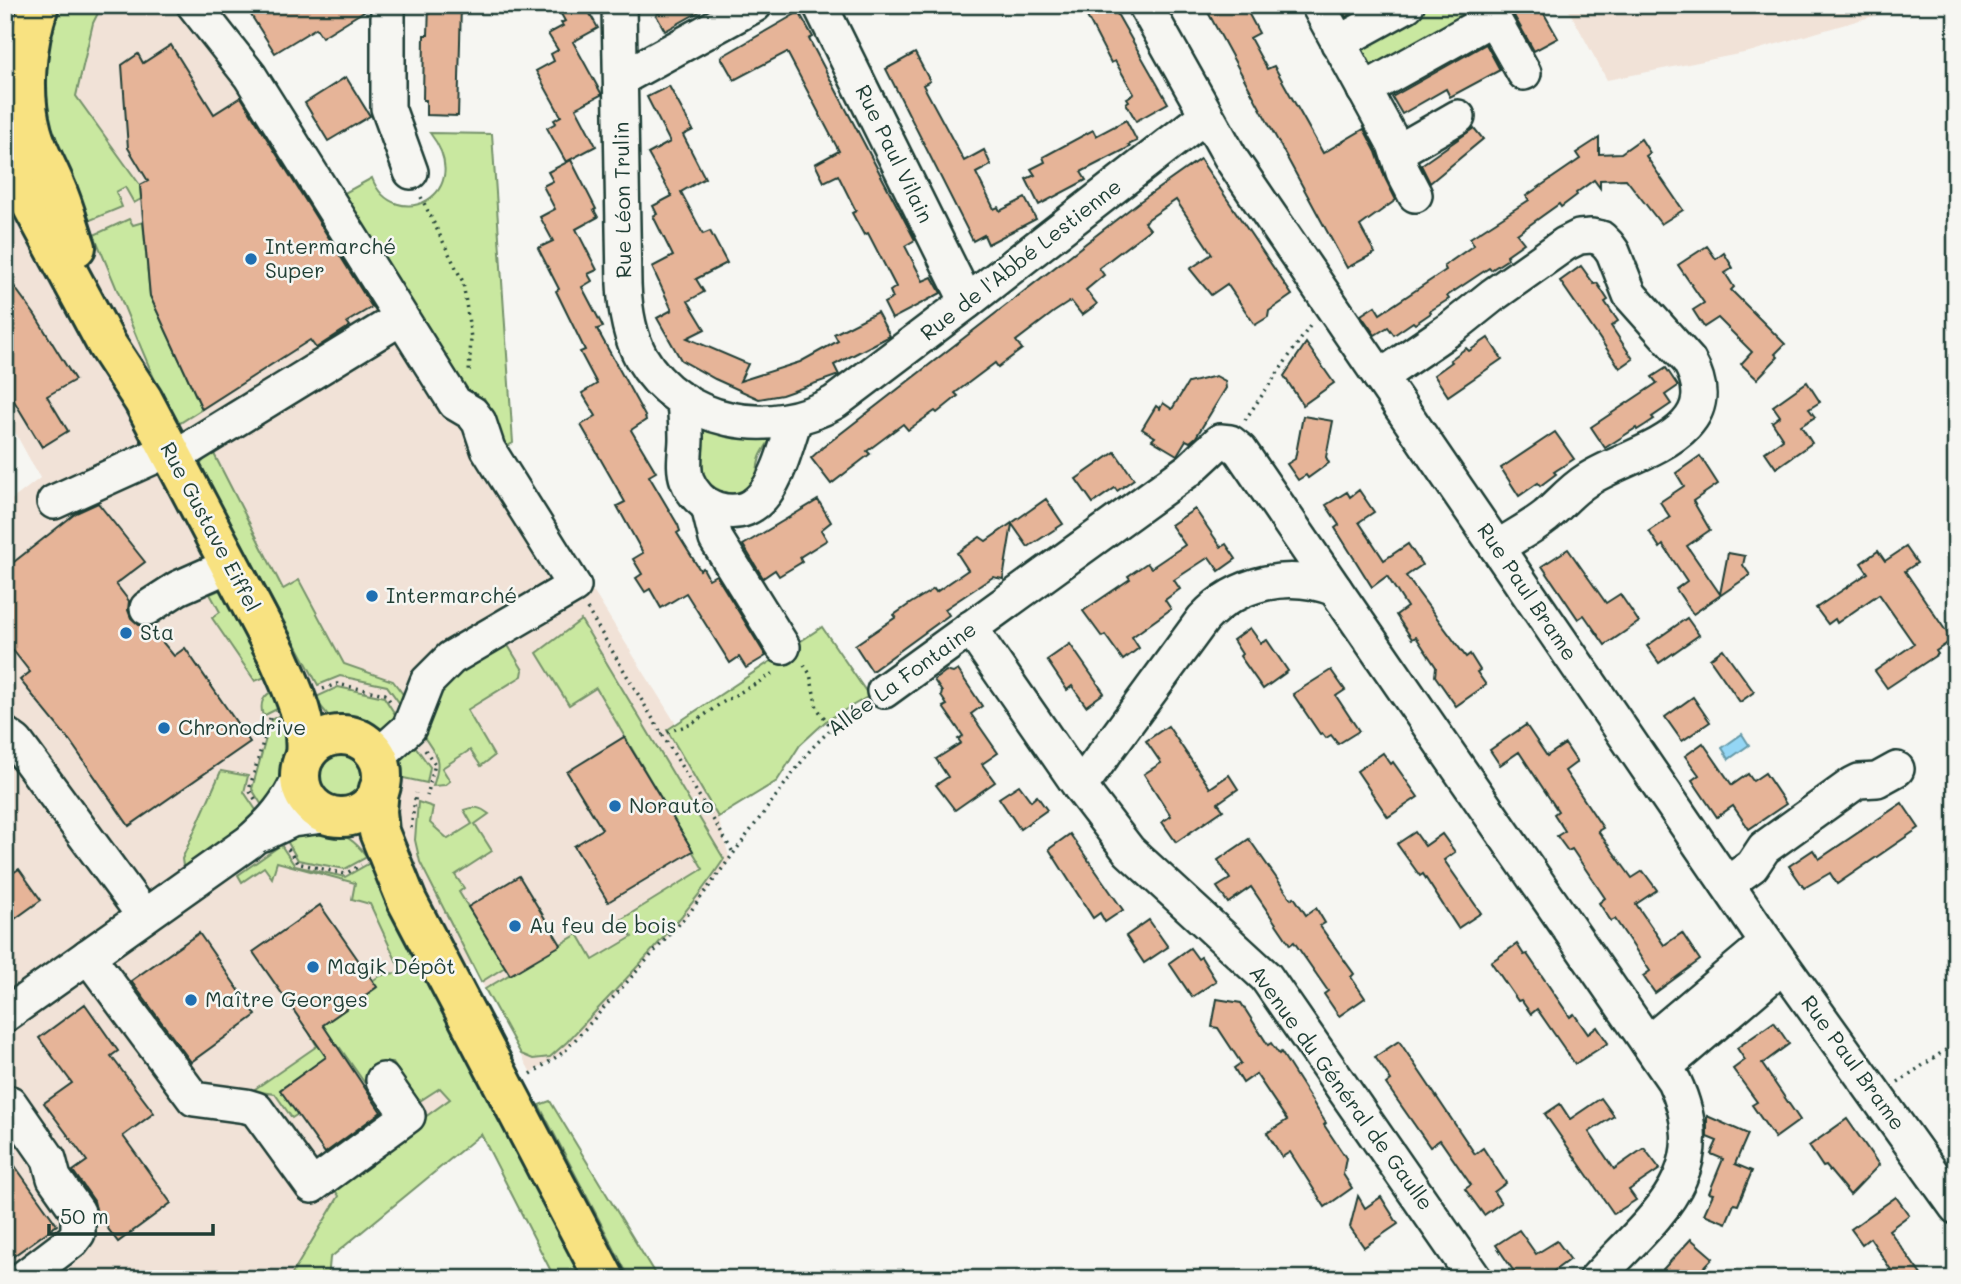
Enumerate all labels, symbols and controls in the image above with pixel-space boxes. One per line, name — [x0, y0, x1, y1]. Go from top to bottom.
street label: Rue Paul Vilain — [850, 80, 940, 227]
street label: Rue Léon Trulin — [607, 122, 636, 279]
street label: Rue de l'Abbé Lestienne — [914, 172, 1126, 346]
place label: Intermarché Super — [265, 232, 396, 283]
marker: Intermarché Super — [243, 251, 259, 267]
street label: Rue Gustave Eiffel — [155, 437, 267, 616]
street label: Rue Paul Brame — [1472, 517, 1584, 665]
place label: Intermarché — [386, 581, 517, 608]
marker: Intermarché — [364, 588, 380, 604]
street label: Allée La Fontaine — [821, 615, 981, 741]
place label: Sta — [140, 618, 174, 645]
marker: Sta — [118, 625, 134, 641]
place label: Chronodrive — [178, 713, 306, 740]
marker: Chronodrive — [156, 720, 172, 736]
place label: Norauto — [629, 791, 714, 818]
marker: Norauto — [607, 798, 623, 814]
place label: Au feu de bois — [529, 911, 677, 938]
marker: Au feu de bois — [507, 918, 523, 934]
place label: Magik Dépôt — [327, 952, 455, 979]
marker: Magik Dépôt — [305, 959, 321, 975]
street label: Avenue du Général de Gaulle — [1244, 959, 1440, 1215]
place label: Maître Georges — [205, 985, 368, 1012]
street label: Rue Paul Brame — [1796, 989, 1912, 1135]
marker: Maître Georges — [183, 992, 199, 1008]
scale bar — [49, 1193, 214, 1237]
text: 50 m — [60, 1202, 109, 1229]

